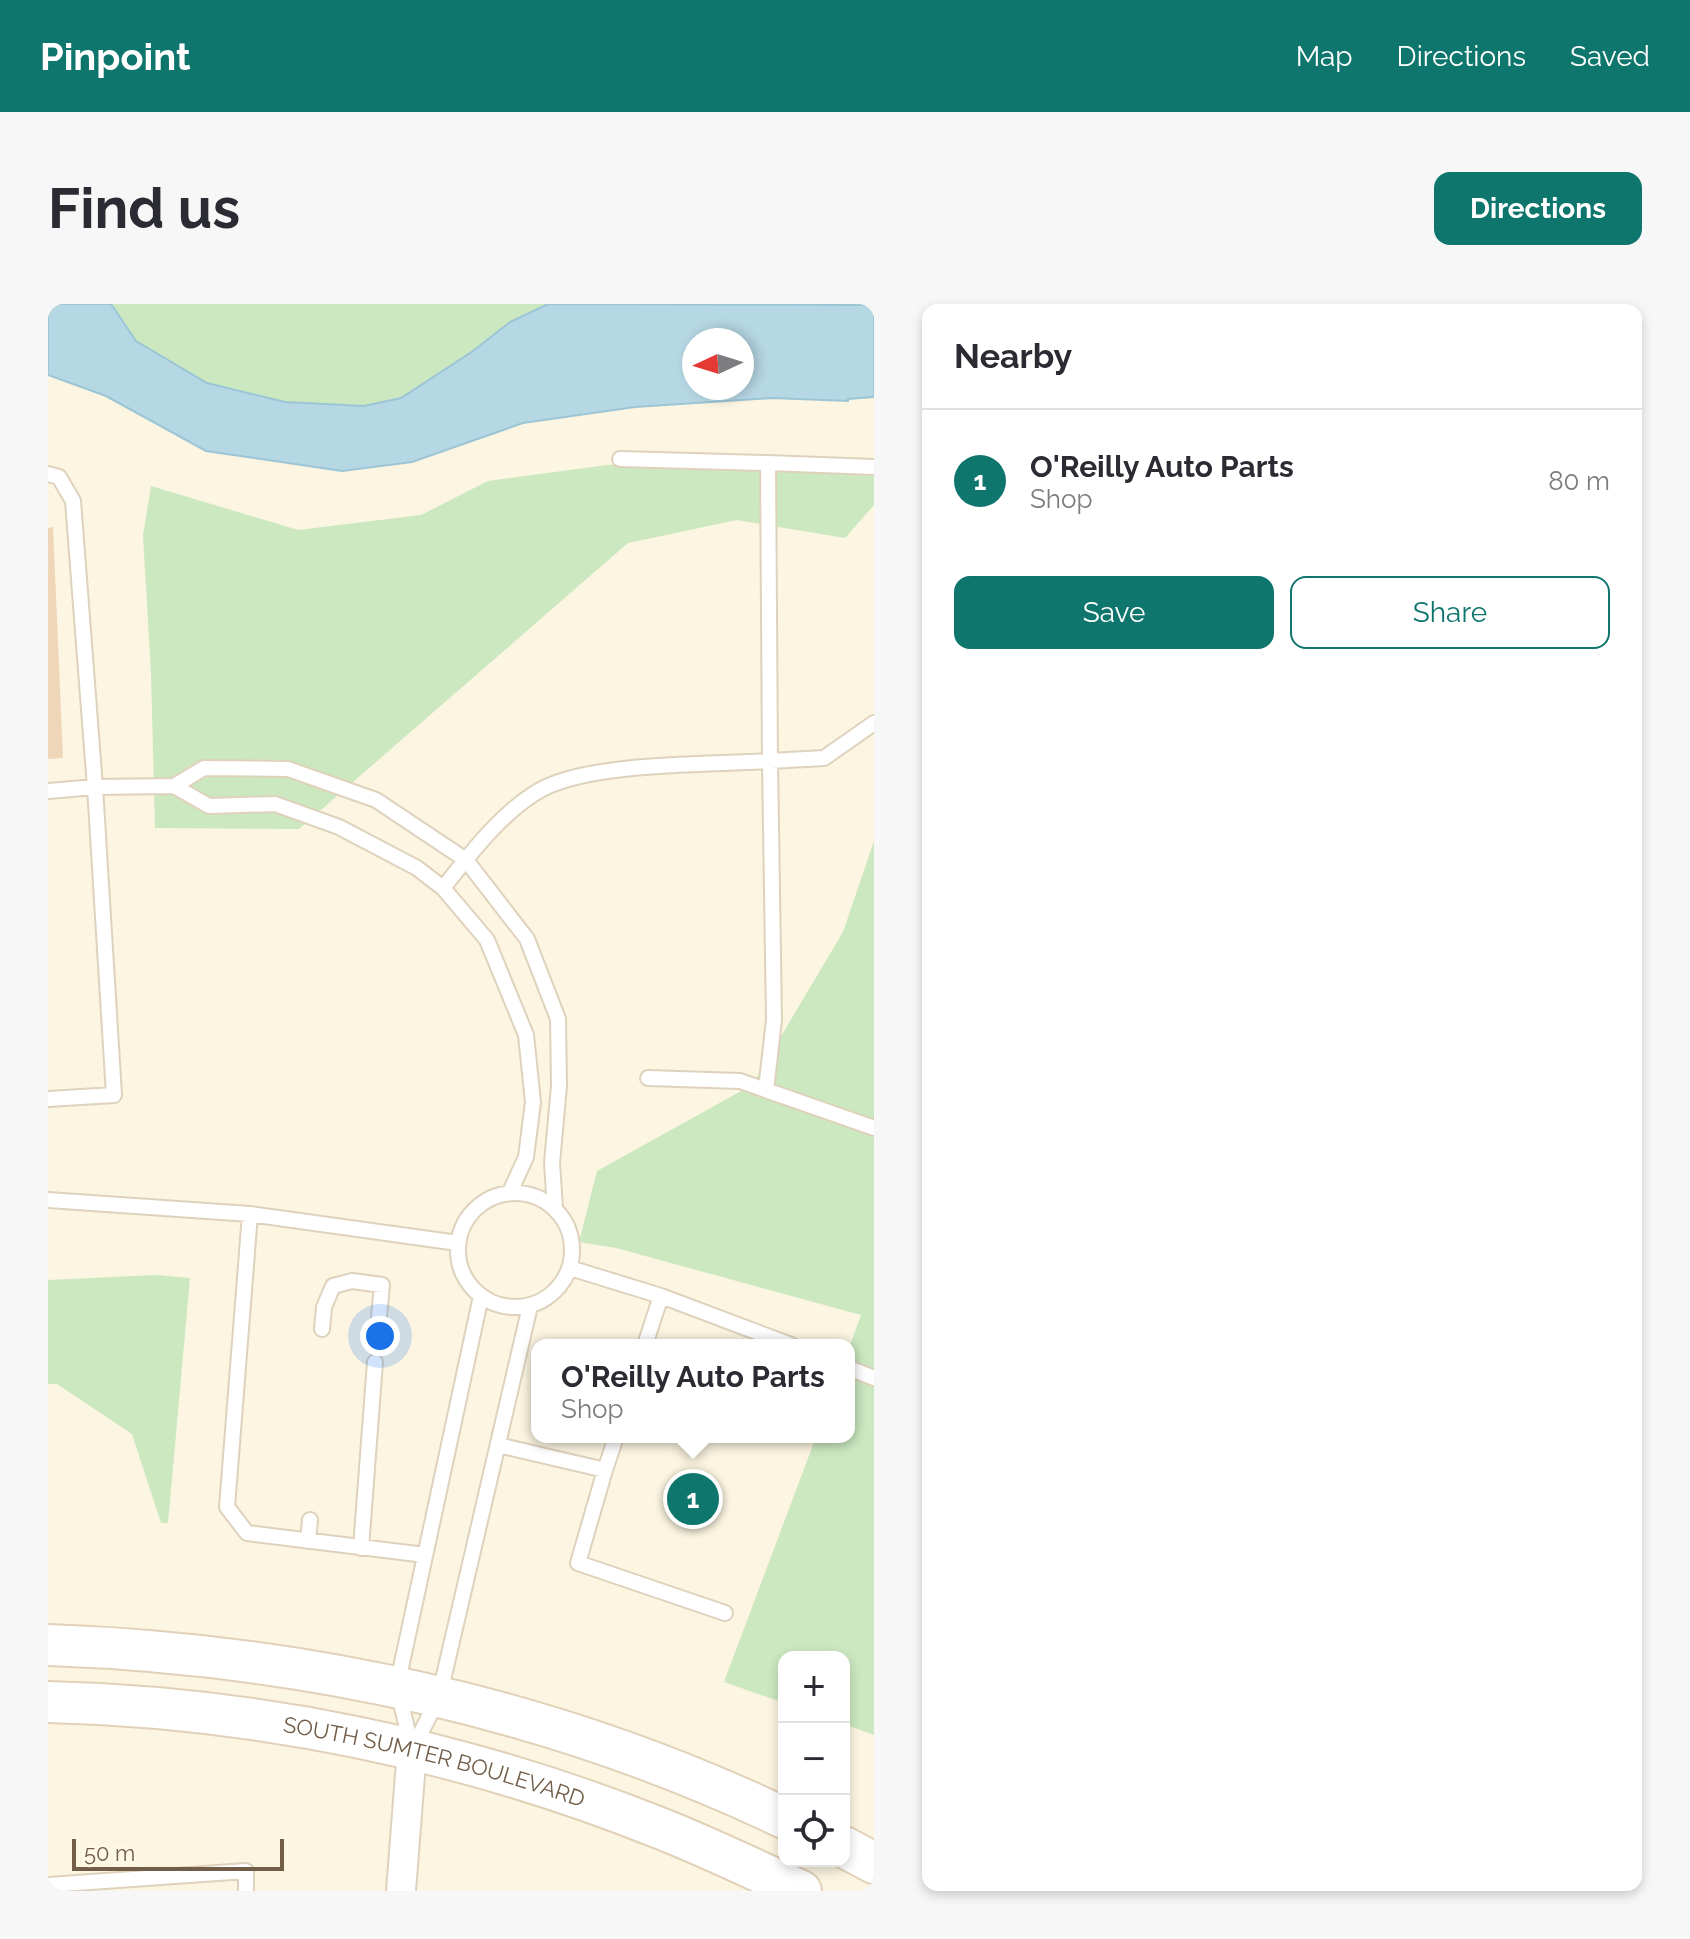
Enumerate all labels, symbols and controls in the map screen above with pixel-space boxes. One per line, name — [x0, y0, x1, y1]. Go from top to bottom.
text: Pinpoint — [40, 34, 191, 79]
text: Map — [1296, 40, 1353, 73]
text: Directions — [1397, 40, 1526, 73]
text: Saved — [1570, 40, 1650, 73]
button: Directions — [1434, 172, 1642, 245]
text: Find us — [48, 175, 240, 241]
north arrow — [682, 328, 754, 400]
text: Nearby — [954, 336, 1072, 376]
text: O'Reilly Auto Parts — [1030, 449, 1294, 484]
text: 1 — [974, 466, 986, 496]
text: 80 m — [1548, 466, 1610, 496]
text: Shop — [1030, 484, 1092, 514]
button: Save — [954, 576, 1274, 649]
button: Share — [1290, 576, 1610, 649]
your location — [360, 1316, 400, 1356]
popup — [531, 1339, 855, 1443]
text: O'Reilly Auto Parts — [561, 1359, 825, 1394]
text: Shop — [561, 1394, 624, 1424]
pin: 1 — [667, 1469, 719, 1529]
map controls — [778, 1651, 850, 1867]
button: + — [778, 1651, 850, 1723]
street label: SOUTH SUMTER BOULEVARD — [281, 1711, 588, 1812]
button: − — [778, 1723, 850, 1795]
button: locate — [778, 1795, 850, 1867]
scale bar — [72, 1835, 284, 1871]
text: 50 m — [84, 1840, 135, 1866]

